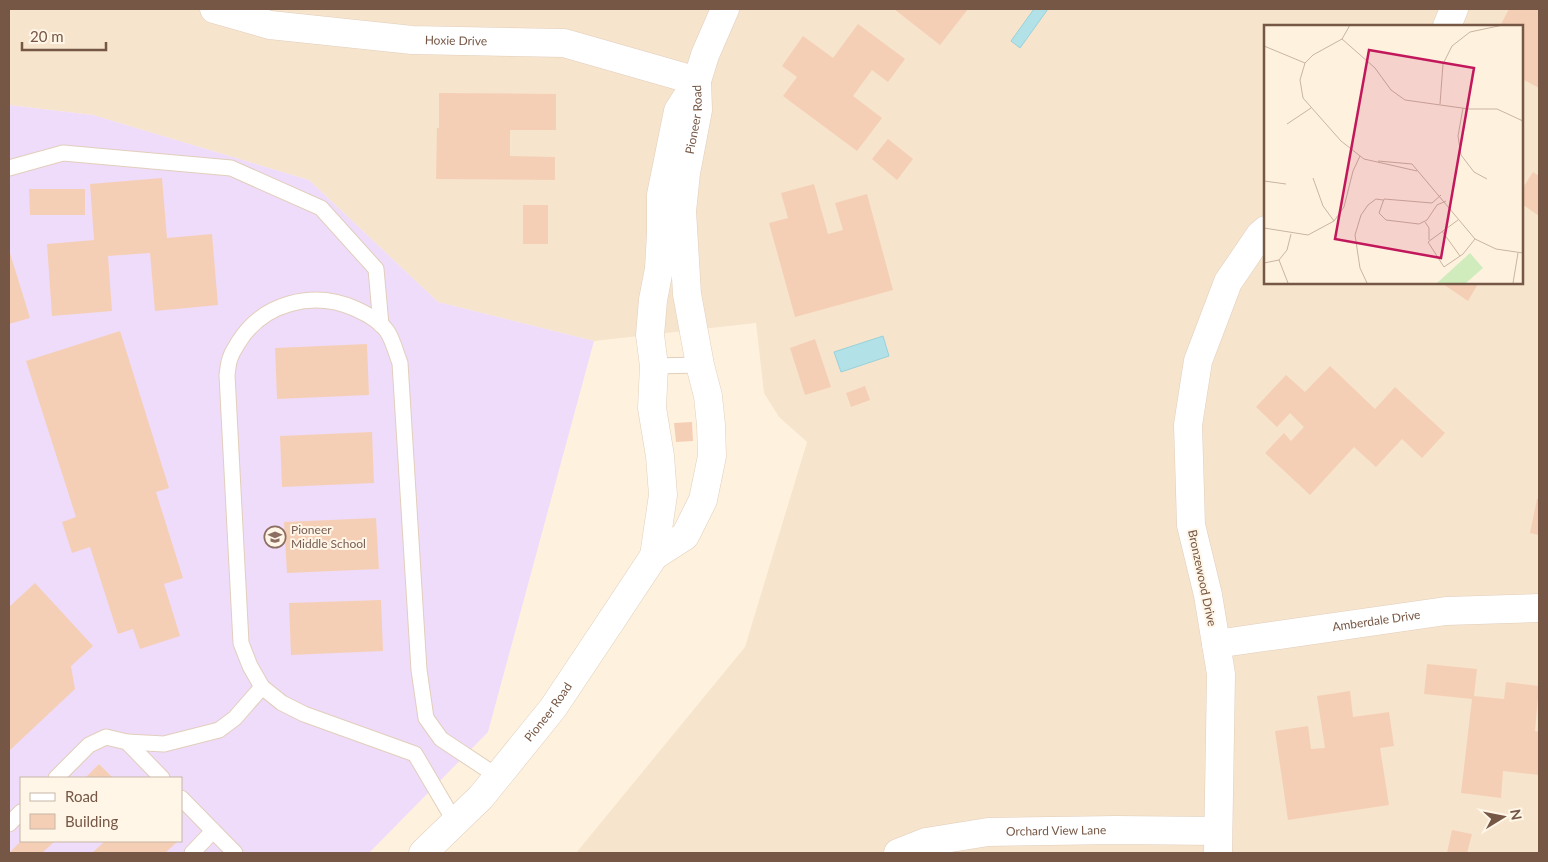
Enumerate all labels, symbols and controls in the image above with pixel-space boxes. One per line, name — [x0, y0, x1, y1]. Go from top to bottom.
scale bar — [22, 20, 106, 52]
inset map — [1264, 25, 1523, 284]
text: 20 m — [30, 27, 64, 45]
street label: Hoxie Drive — [425, 32, 487, 48]
street label: Pioneer Road — [682, 85, 705, 155]
place label: Pioneer Middle School — [291, 522, 366, 551]
school or university icon: Pioneer Middle School — [263, 525, 287, 549]
street label: Bronzewood Drive — [1185, 528, 1220, 627]
street label: Amberdale Drive — [1331, 607, 1421, 634]
street label: Pioneer Road — [521, 679, 575, 744]
legend — [20, 777, 182, 842]
text: Road — [65, 787, 98, 805]
north arrow — [1478, 792, 1528, 842]
text: N — [1507, 808, 1526, 821]
text: Building — [65, 812, 118, 830]
street label: Orchard View Lane — [1006, 822, 1106, 839]

